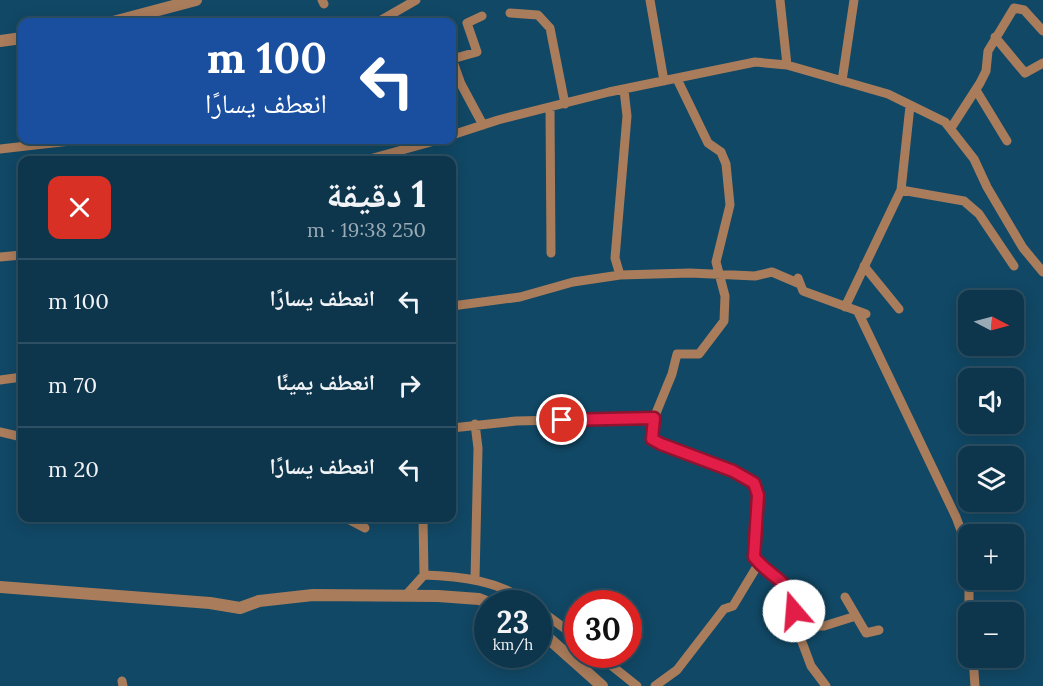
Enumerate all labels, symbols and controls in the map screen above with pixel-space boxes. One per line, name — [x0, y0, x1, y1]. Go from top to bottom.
text: 100 m — [207, 31, 327, 85]
icon: left — [348, 42, 426, 120]
text: انعطف يسارًا — [205, 86, 327, 120]
text: 1 دقيقة — [326, 171, 426, 217]
button: close — [48, 176, 111, 239]
text: 250 m · 19:38 — [307, 217, 426, 242]
text: انعطف يسارًا — [269, 284, 375, 312]
icon: left — [393, 285, 426, 318]
text: 100 m — [48, 287, 109, 315]
north arrow — [958, 290, 1024, 356]
map controls — [958, 290, 1024, 668]
text: انعطف يمينًا — [276, 368, 375, 396]
button: sound — [958, 368, 1024, 434]
icon: right — [393, 369, 426, 402]
text: 70 m — [48, 371, 97, 399]
pin — [536, 394, 587, 445]
icon: arrive — [545, 403, 578, 436]
button: layers — [958, 446, 1024, 512]
text: انعطف يسارًا — [269, 452, 375, 480]
icon: left — [393, 453, 426, 486]
text: 20 m — [48, 455, 99, 483]
button: + — [958, 524, 1024, 590]
position arrow — [762, 579, 826, 643]
speed limit sign: 30 — [564, 590, 642, 668]
button: − — [958, 602, 1024, 668]
text: 23 — [497, 603, 529, 641]
text: km/h — [493, 635, 533, 654]

